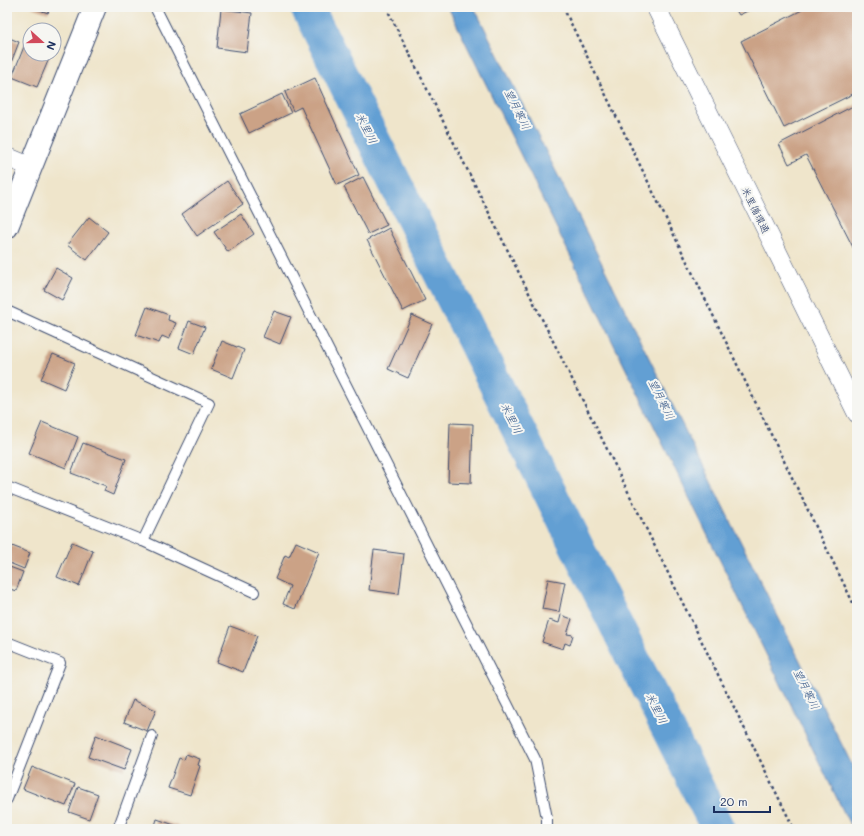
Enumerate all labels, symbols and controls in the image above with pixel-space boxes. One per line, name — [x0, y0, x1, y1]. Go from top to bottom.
north arrow — [22, 22, 62, 62]
text: N — [43, 39, 60, 52]
water label: 望月寒川 — [502, 86, 534, 132]
water label: 米里川 — [353, 110, 381, 146]
street label: 米里循環通 — [739, 184, 773, 236]
water label: 望月寒川 — [646, 376, 678, 422]
water label: 米里川 — [498, 400, 526, 436]
water label: 望月寒川 — [791, 666, 823, 712]
water label: 米里川 — [643, 690, 671, 726]
scale bar — [714, 788, 770, 814]
text: 20 m — [720, 793, 748, 809]

